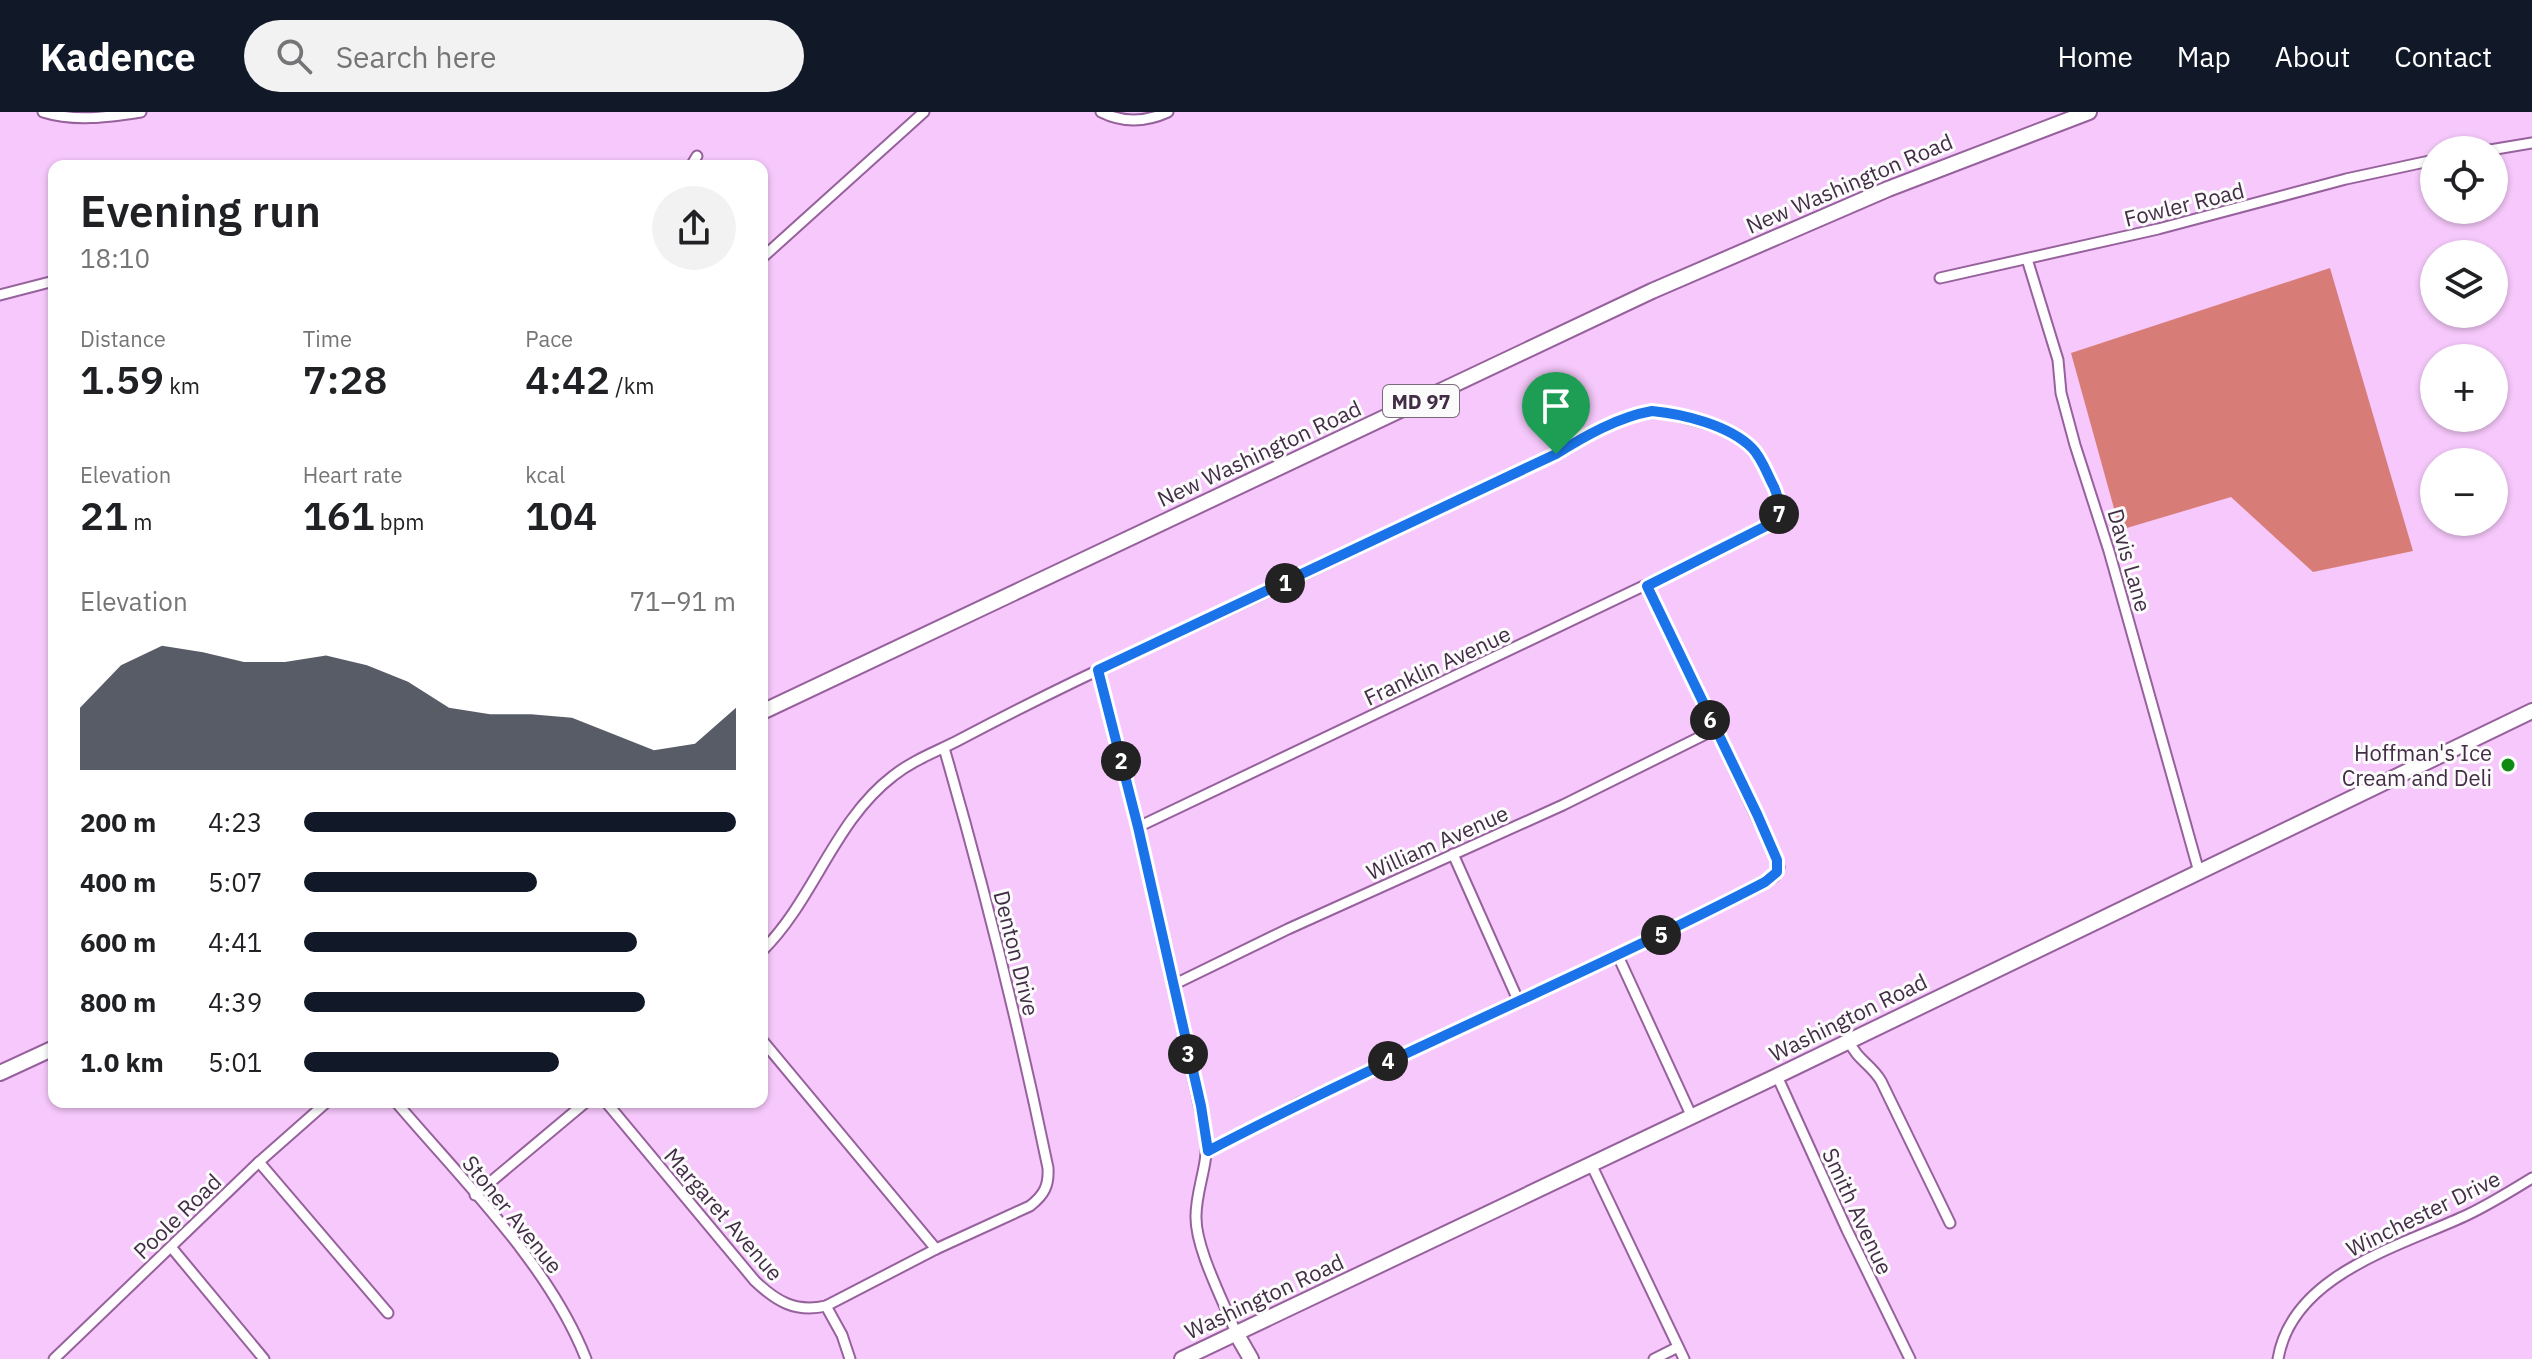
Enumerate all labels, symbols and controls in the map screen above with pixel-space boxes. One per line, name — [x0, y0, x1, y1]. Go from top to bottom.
search box — [244, 20, 804, 92]
text: Kadence — [40, 32, 196, 81]
icon: search — [272, 34, 316, 78]
text: Search here — [336, 37, 496, 76]
text: Home — [2057, 38, 2133, 75]
text: Map — [2177, 38, 2231, 75]
text: About — [2275, 38, 2350, 75]
text: Contact — [2394, 38, 2492, 75]
street label: New Washington Road — [1741, 126, 1957, 240]
map controls — [2420, 136, 2508, 536]
button: locate — [2420, 136, 2508, 224]
street label: Fowler Road — [2121, 175, 2247, 233]
text: Evening run — [80, 182, 321, 239]
button: share — [652, 186, 736, 270]
button: layers — [2420, 240, 2508, 328]
text: 18:10 — [80, 241, 150, 275]
text: Distance — [80, 324, 166, 353]
text: Time — [303, 324, 352, 353]
text: Pace — [525, 324, 573, 353]
button: + — [2420, 344, 2508, 432]
text: 1.59 — [80, 353, 164, 405]
text: 7:28 — [303, 353, 387, 405]
text: 4:42 — [525, 353, 610, 405]
text: km — [164, 371, 200, 400]
text: /km — [610, 371, 655, 400]
pin — [1522, 372, 1590, 454]
icon: arrive — [1534, 384, 1578, 428]
road number: MD 97 — [1383, 385, 1459, 417]
street label: New Washington Road — [1152, 393, 1366, 513]
button: − — [2420, 448, 2508, 536]
text: Elevation — [80, 460, 171, 489]
text: Heart rate — [303, 460, 403, 489]
text: kcal — [525, 460, 565, 489]
text: 21 — [80, 489, 128, 541]
text: 161 — [303, 489, 375, 541]
text: 104 — [525, 489, 597, 541]
pin: 7 — [1759, 494, 1799, 534]
text: 7 — [1772, 499, 1786, 528]
street label: Davis Lane — [2101, 505, 2159, 615]
text: m — [128, 507, 152, 536]
text: bpm — [375, 507, 425, 536]
pin: 1 — [1265, 563, 1305, 603]
text: 1 — [1278, 568, 1292, 597]
text: Elevation — [80, 584, 188, 618]
text: 71–91 m — [629, 584, 736, 618]
street label: Franklin Avenue — [1359, 618, 1515, 712]
pin: 6 — [1690, 700, 1730, 740]
text: 6 — [1703, 705, 1717, 734]
place label: Hoffman's Ice Cream and Deli — [2342, 738, 2492, 792]
pin: 2 — [1101, 741, 1141, 781]
text: 2 — [1114, 746, 1128, 775]
marker: Hoffman's Ice Cream and Deli — [2499, 756, 2517, 774]
street label: William Avenue — [1362, 798, 1512, 886]
text: 200 m — [80, 805, 156, 839]
text: 4:23 — [208, 805, 262, 839]
text: 400 m — [80, 865, 156, 899]
text: 5:07 — [208, 865, 262, 899]
street label: Denton Drive — [987, 887, 1047, 1019]
pin: 5 — [1641, 915, 1681, 955]
text: 5 — [1654, 920, 1668, 949]
text: 600 m — [80, 925, 156, 959]
text: 4:41 — [208, 925, 262, 959]
street label: Washington Road — [1764, 966, 1932, 1068]
text: 800 m — [80, 985, 156, 1019]
text: 4:39 — [208, 985, 262, 1019]
pin: 3 — [1168, 1034, 1208, 1074]
text: 3 — [1181, 1039, 1195, 1068]
pin: 4 — [1368, 1041, 1408, 1081]
text: 1.0 km — [80, 1045, 164, 1079]
text: 5:01 — [208, 1045, 262, 1079]
text: 4 — [1381, 1046, 1395, 1075]
street label: Margaret Avenue — [658, 1142, 790, 1286]
street label: Smith Avenue — [1816, 1143, 1900, 1279]
street label: Stoner Avenue — [456, 1149, 570, 1279]
street label: Winchester Drive — [2341, 1163, 2505, 1263]
street label: Poole Road — [127, 1167, 227, 1265]
street label: Washington Road — [1180, 1246, 1348, 1346]

